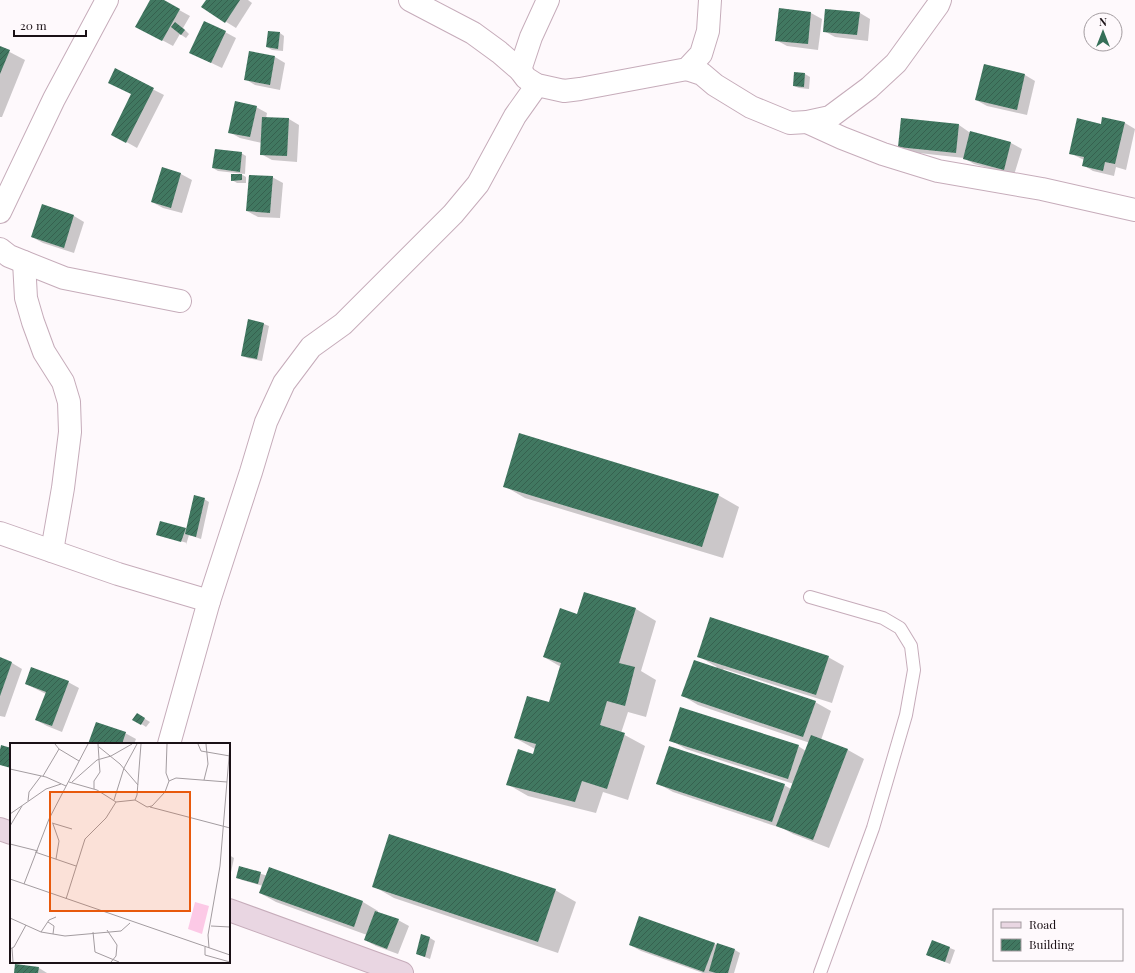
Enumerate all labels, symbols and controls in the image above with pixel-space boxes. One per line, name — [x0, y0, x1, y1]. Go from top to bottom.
scale bar — [14, 12, 86, 38]
north arrow — [1083, 12, 1123, 52]
text: N — [1099, 14, 1107, 29]
text: 20 m — [20, 17, 47, 33]
inset map — [10, 743, 230, 963]
legend — [993, 909, 1123, 961]
text: Road — [1029, 916, 1056, 932]
text: Building — [1029, 936, 1075, 952]

